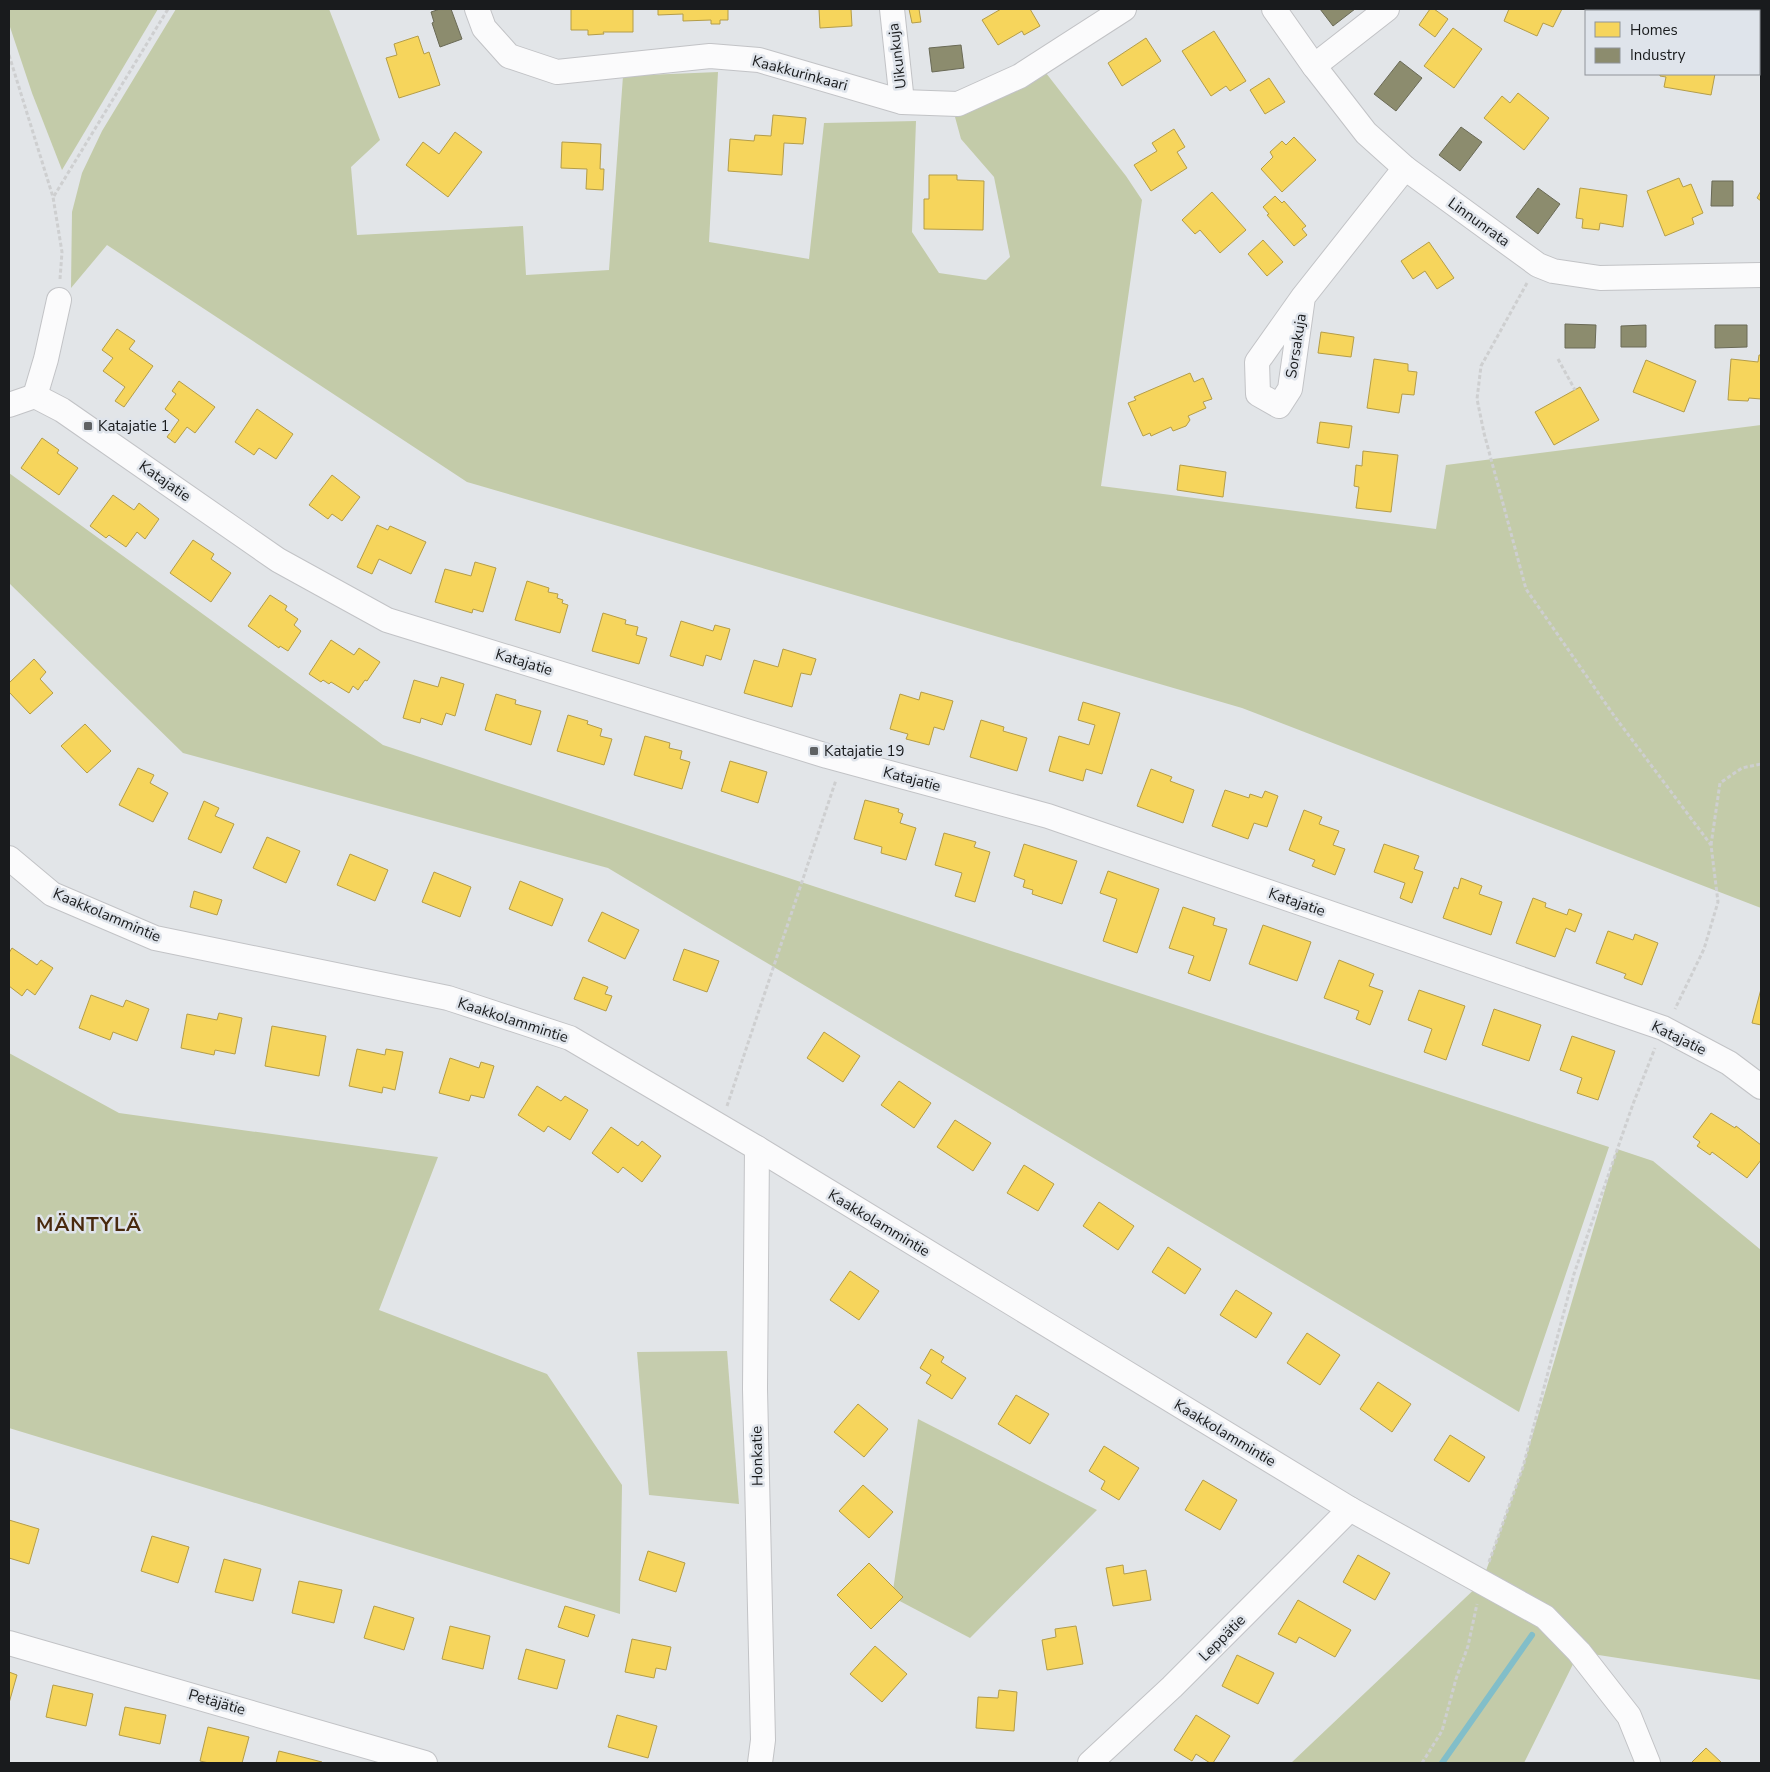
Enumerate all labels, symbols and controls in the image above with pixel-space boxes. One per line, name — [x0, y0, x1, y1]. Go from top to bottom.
legend — [1585, 10, 1760, 75]
text: Homes — [1630, 20, 1678, 40]
street label: Uikunkuja — [883, 22, 911, 90]
text: Industry — [1630, 45, 1686, 65]
street label: Kaakkurinkaari — [750, 51, 850, 95]
street label: Linnunrata — [1444, 193, 1514, 251]
street label: Sorsakuja — [1281, 312, 1311, 380]
place label: Katajatie 1 — [98, 416, 170, 436]
marker: Katajatie 1 — [82, 420, 94, 432]
street label: Katajatie — [135, 456, 195, 506]
street label: Katajatie — [493, 644, 555, 680]
place label: Katajatie 19 — [824, 741, 905, 761]
marker: Katajatie 19 — [808, 745, 820, 757]
street label: Katajatie — [881, 762, 943, 796]
street label: Kaakkolammintie — [50, 883, 164, 947]
street label: Katajatie — [1266, 883, 1328, 921]
street label: Kaakkolammintie — [455, 993, 571, 1047]
street label: Katajatie — [1648, 1016, 1710, 1060]
street label: Kaakkolammintie — [824, 1185, 934, 1261]
district label: MÄNTYLÄ — [36, 1211, 142, 1238]
street label: Kaakkolammintie — [1170, 1395, 1280, 1471]
street label: Honkatie — [746, 1426, 768, 1486]
street label: Leppätie — [1194, 1610, 1250, 1666]
street label: Petäjätie — [186, 1684, 248, 1720]

